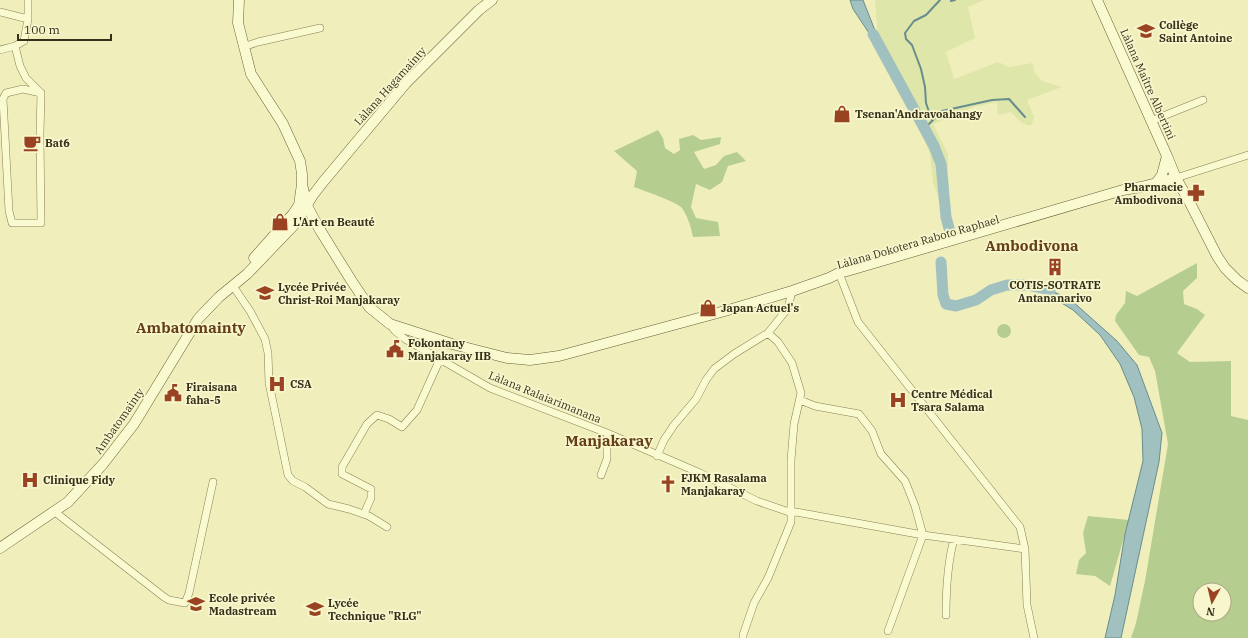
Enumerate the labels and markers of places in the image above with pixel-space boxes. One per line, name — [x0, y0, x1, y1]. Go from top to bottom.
place label: Collège Saint Antoine — [1159, 18, 1233, 45]
school or university icon: Collège Saint Antoine — [1136, 21, 1156, 41]
shop icon: Tsenan'Andravoahangy — [832, 104, 852, 124]
place label: Tsenan'Andravoahangy — [855, 107, 983, 121]
cafe icon: Bat6 — [22, 133, 42, 153]
place label: Bat6 — [45, 136, 70, 150]
place label: Pharmacie Ambodivona — [1115, 180, 1183, 207]
pharmacy icon: Pharmacie Ambodivona — [1186, 183, 1206, 203]
shop icon: L'Art en Beauté — [270, 212, 290, 232]
place label: L'Art en Beauté — [293, 215, 375, 229]
building icon: COTIS-SOTRATE Antananarivo — [1045, 257, 1065, 277]
place label: COTIS-SOTRATE Antananarivo — [1009, 278, 1101, 305]
place label: Lycée Privée Christ-Roi Manjakaray — [278, 280, 401, 307]
school or university icon: Lycée Privée Christ-Roi Manjakaray — [255, 283, 275, 303]
shop icon: Japan Actuel's — [698, 298, 718, 318]
place label: Japan Actuel's — [721, 301, 799, 315]
place label: Fokontany Manjakaray IIB — [408, 336, 491, 363]
public building icon: Fokontany Manjakaray IIB — [385, 339, 405, 359]
hospital icon: CSA — [267, 374, 287, 394]
place label: CSA — [290, 377, 312, 391]
place label: Firaisana faha-5 — [186, 380, 237, 407]
public building icon: Firaisana faha-5 — [163, 383, 183, 403]
place label: Centre Médical Tsara Salama — [911, 387, 993, 414]
hospital icon: Centre Médical Tsara Salama — [888, 390, 908, 410]
hospital icon: Clinique Fidy — [20, 470, 40, 490]
place label: FJKM Rasalama Manjakaray — [681, 471, 767, 498]
place label: Clinique Fidy — [43, 473, 116, 487]
church icon: FJKM Rasalama Manjakaray — [658, 474, 678, 494]
place label: Ecole privée Madastream — [209, 591, 277, 618]
school or university icon: Ecole privée Madastream — [186, 594, 206, 614]
place label: Lycée Technique "RLG" — [328, 596, 422, 623]
school or university icon: Lycée Technique "RLG" — [305, 599, 325, 619]

